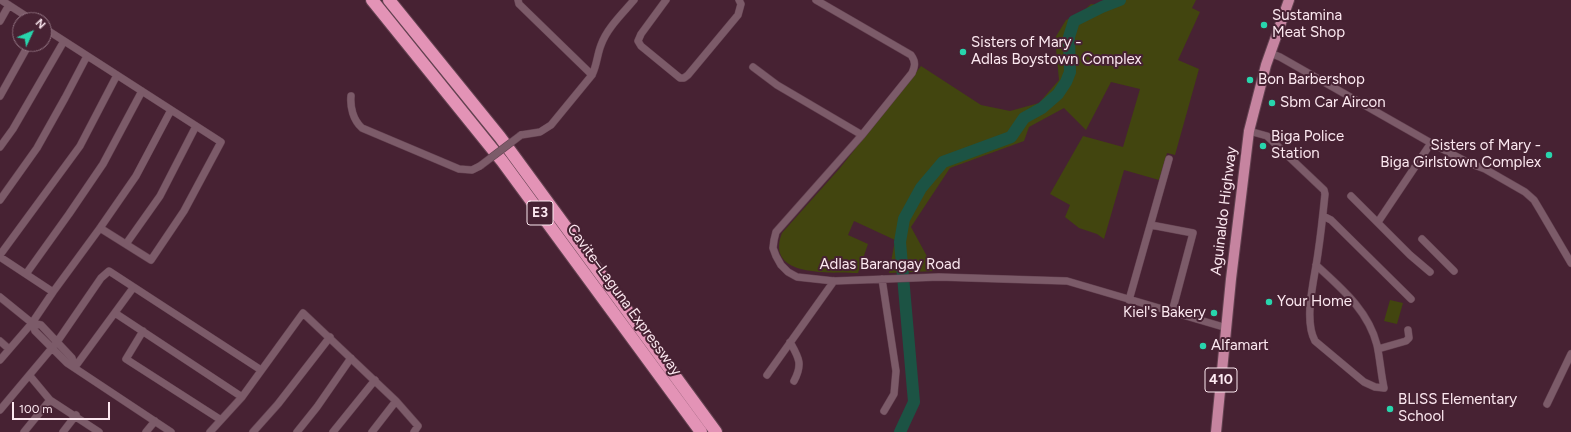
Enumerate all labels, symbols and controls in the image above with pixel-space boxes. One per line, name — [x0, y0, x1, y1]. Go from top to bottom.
place label: Sustamina Meat Shop — [1272, 7, 1345, 42]
north arrow — [12, 12, 52, 52]
text: N — [33, 16, 48, 32]
marker: Sustamina Meat Shop — [1259, 20, 1269, 30]
place label: Sisters of Mary - Adlas Boystown Complex — [971, 34, 1142, 69]
marker: Sisters of Mary - Adlas Boystown Complex — [958, 47, 968, 57]
place label: Bon Barbershop — [1258, 71, 1365, 89]
marker: Bon Barbershop — [1245, 75, 1255, 85]
place label: Sbm Car Aircon — [1280, 94, 1386, 112]
marker: Sbm Car Aircon — [1267, 98, 1277, 108]
place label: Biga Police Station — [1271, 128, 1344, 163]
place label: Sisters of Mary - Biga Girlstown Complex — [1380, 137, 1541, 172]
marker: Biga Police Station — [1258, 141, 1268, 151]
street label: Aguinaldo Highway — [1207, 145, 1241, 277]
marker: Sisters of Mary - Biga Girlstown Complex — [1544, 150, 1554, 160]
road number: E3 — [527, 201, 553, 225]
street label: Cavite–Laguna Expressway — [563, 221, 685, 379]
street label: Adlas Barangay Road — [820, 256, 960, 274]
place label: Your Home — [1277, 293, 1352, 311]
marker: Your Home — [1264, 297, 1274, 307]
place label: Kiel's Bakery — [1123, 304, 1206, 322]
marker: Kiel's Bakery — [1209, 308, 1219, 318]
place label: Alfamart — [1211, 337, 1269, 355]
marker: Alfamart — [1198, 341, 1208, 351]
road number: 410 — [1205, 368, 1237, 392]
place label: BLISS Elementary School — [1398, 391, 1517, 426]
scale bar — [14, 394, 112, 420]
text: 100 m — [19, 402, 53, 416]
marker: BLISS Elementary School — [1385, 404, 1395, 414]

